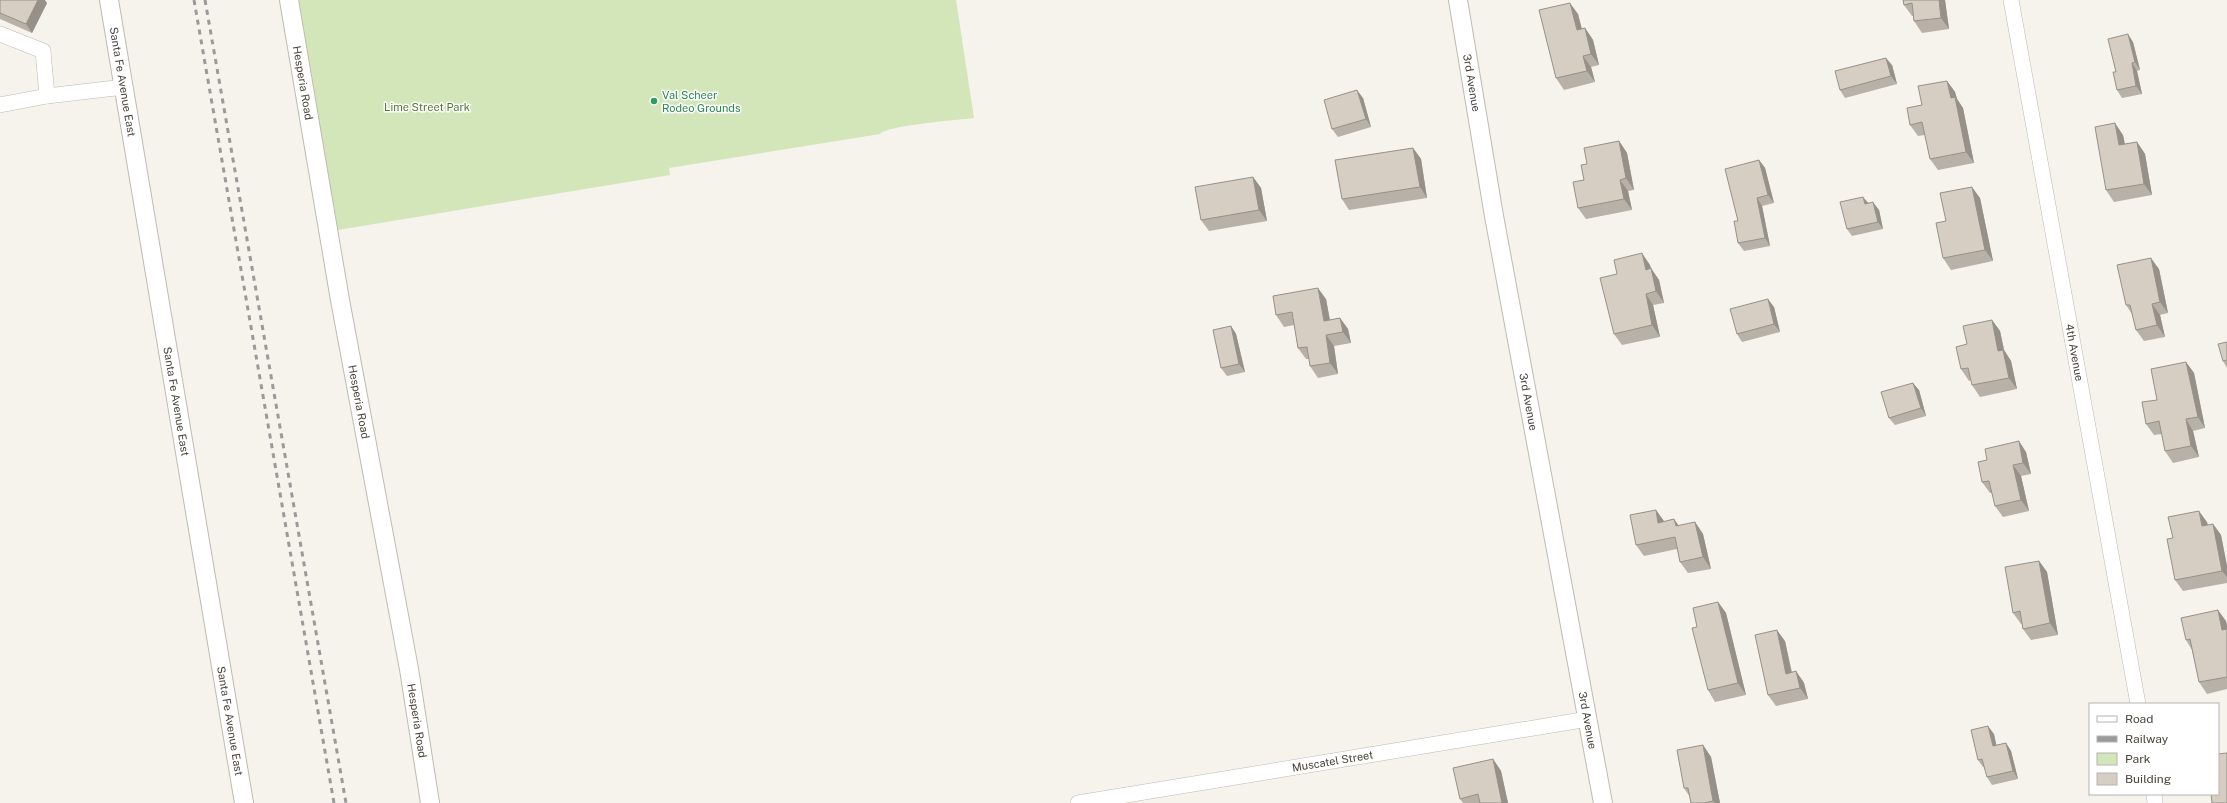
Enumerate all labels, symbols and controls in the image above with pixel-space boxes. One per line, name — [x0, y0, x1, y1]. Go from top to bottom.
street label: Santa Fe Avenue East — [108, 26, 138, 137]
street label: Hesperia Road — [291, 45, 315, 121]
street label: 3rd Avenue — [1461, 53, 1483, 113]
place label: Val Scheer Rodeo Grounds — [662, 89, 741, 114]
marker: Val Scheer Rodeo Grounds — [649, 96, 659, 106]
park label: Lime Street Park — [384, 101, 470, 113]
street label: 4th Avenue — [2063, 323, 2086, 382]
street label: Santa Fe Avenue East — [161, 346, 192, 457]
street label: Hesperia Road — [346, 364, 372, 440]
street label: 3rd Avenue — [1517, 372, 1540, 432]
street label: Santa Fe Avenue East — [215, 665, 245, 777]
street label: Hesperia Road — [405, 683, 429, 759]
street label: 3rd Avenue — [1576, 691, 1599, 750]
legend — [2089, 703, 2219, 795]
text: Road — [2125, 712, 2153, 726]
text: Railway — [2125, 732, 2169, 746]
street label: Muscatel Street — [1291, 748, 1374, 774]
text: Park — [2125, 752, 2151, 766]
text: Building — [2125, 772, 2171, 786]

